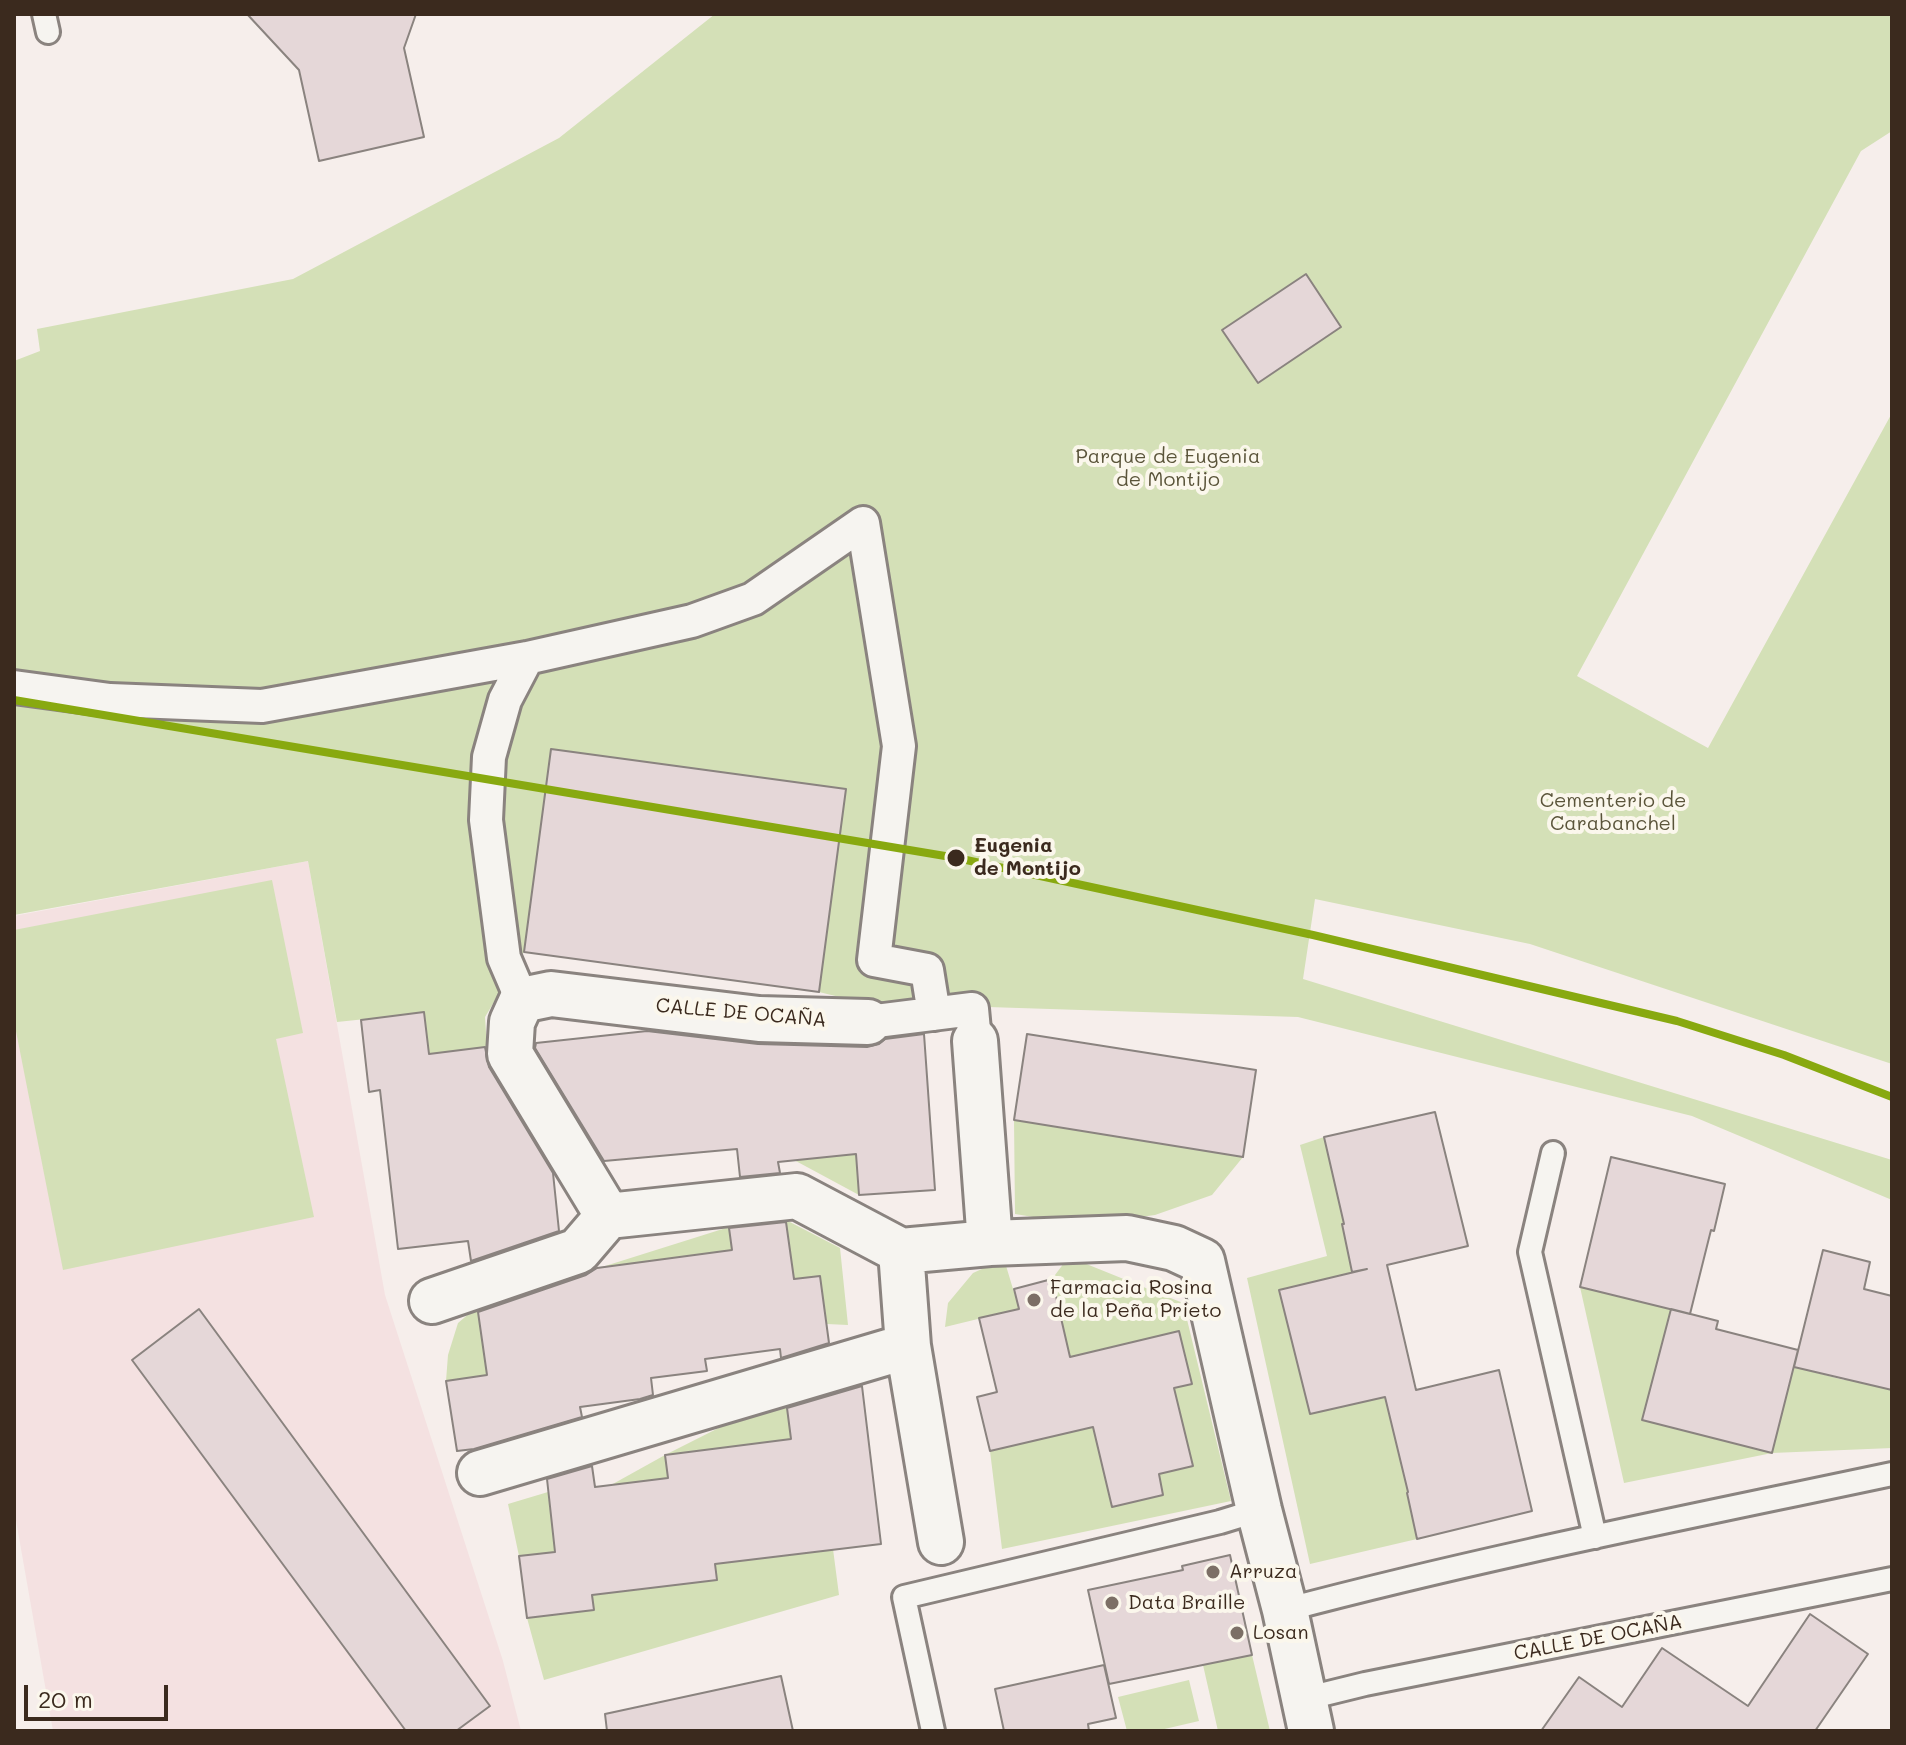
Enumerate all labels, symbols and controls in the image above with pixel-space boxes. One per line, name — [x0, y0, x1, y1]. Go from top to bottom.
park label: Parque de Eugenia de Montijo — [1076, 445, 1260, 492]
park label: Cementerio de Carabanchel — [1540, 789, 1686, 836]
place label: Eugenia de Montijo — [974, 834, 1081, 881]
marker: Eugenia de Montijo — [945, 847, 967, 869]
street label: CALLE DE OCAÑA — [655, 994, 827, 1032]
place label: Farmacia Rosina de la Peña Prieto — [1050, 1276, 1221, 1323]
marker: Farmacia Rosina de la Peña Prieto — [1025, 1291, 1043, 1309]
place label: Arruza — [1229, 1560, 1297, 1584]
marker: Arruza — [1204, 1563, 1222, 1581]
place label: Data Braille — [1128, 1591, 1245, 1615]
marker: Data Braille — [1103, 1594, 1121, 1612]
street label: CALLE DE OCAÑA — [1512, 1610, 1684, 1666]
place label: Losan — [1253, 1621, 1309, 1645]
marker: Losan — [1228, 1624, 1246, 1642]
scale bar — [28, 1669, 172, 1719]
text: 20 m — [38, 1683, 93, 1714]

